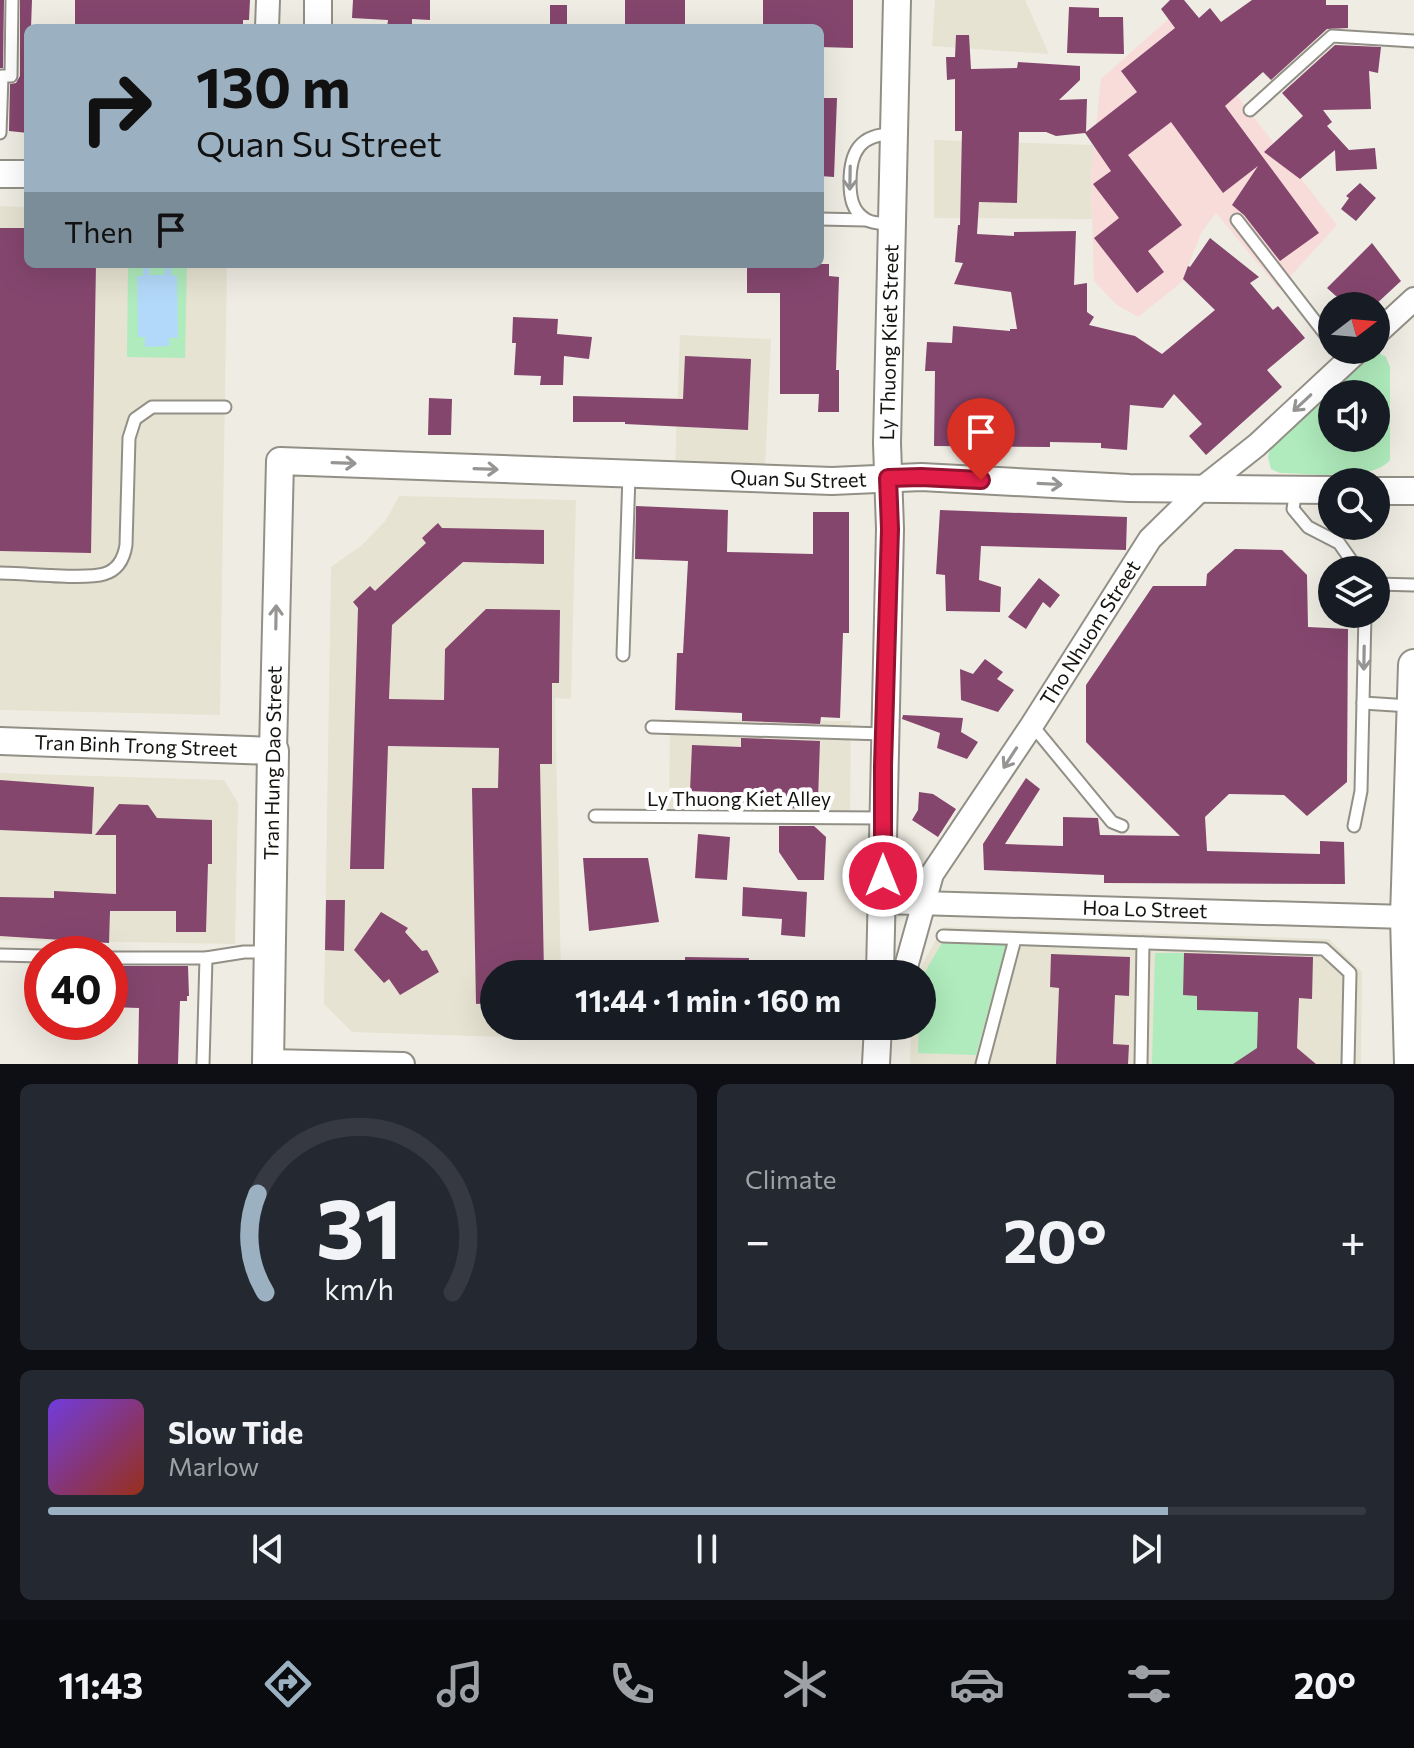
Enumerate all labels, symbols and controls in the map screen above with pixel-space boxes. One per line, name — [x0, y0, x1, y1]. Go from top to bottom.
text: 130 m — [196, 51, 351, 120]
icon: right — [64, 56, 168, 160]
text: Quan Su Street — [196, 120, 442, 164]
one-way arrow — [843, 164, 858, 191]
icon: arrive — [149, 208, 193, 252]
text: Then — [64, 212, 133, 249]
street label: Ly Thuong Kiet Street — [874, 244, 902, 441]
north arrow — [1318, 292, 1390, 364]
map controls — [1318, 292, 1390, 628]
button: sound — [1318, 380, 1390, 452]
one-way arrow — [1292, 394, 1312, 413]
pin — [947, 398, 1015, 480]
icon: arrive — [959, 410, 1003, 454]
one-way arrow — [330, 456, 357, 471]
one-way arrow — [472, 461, 499, 476]
street label: Quan Su Street — [730, 464, 867, 492]
button: search — [1318, 468, 1390, 540]
one-way arrow — [1036, 476, 1063, 491]
street label: Tho Nhuom Street — [1034, 555, 1144, 710]
button: layers — [1318, 556, 1390, 628]
one-way arrow — [268, 604, 284, 631]
one-way arrow — [1356, 644, 1372, 671]
street label: Tran Hung Dao Street — [258, 666, 286, 860]
street label: Tran Binh Trong Street — [34, 729, 238, 761]
one-way arrow — [1002, 746, 1018, 768]
street label: Ly Thuong Kiet Alley — [647, 786, 831, 810]
position arrow — [841, 834, 925, 918]
street label: Hoa Lo Street — [1082, 895, 1208, 922]
speed limit sign: 40 — [24, 936, 128, 1040]
text: 11:44 · 1 min · 160 m — [575, 981, 841, 1018]
text: Climate — [745, 1163, 837, 1194]
text: 31 — [315, 1174, 402, 1276]
text: 20° — [1003, 1202, 1107, 1275]
text: − — [745, 1212, 770, 1266]
text: + — [1340, 1212, 1366, 1266]
text: km/h — [324, 1271, 393, 1306]
text: Slow Tide — [168, 1413, 303, 1450]
text: Marlow — [168, 1450, 259, 1481]
icon: previous — [246, 1527, 290, 1571]
icon: pause — [685, 1527, 729, 1571]
icon: next — [1124, 1527, 1168, 1571]
icon: directions — [260, 1656, 316, 1712]
icon: music — [432, 1656, 488, 1712]
icon: phone — [604, 1656, 660, 1712]
icon: climate — [777, 1656, 833, 1712]
icon: car — [949, 1656, 1005, 1712]
icon: filters — [1121, 1656, 1177, 1712]
text: 11:43 — [58, 1662, 143, 1706]
text: 20° — [1294, 1662, 1356, 1706]

